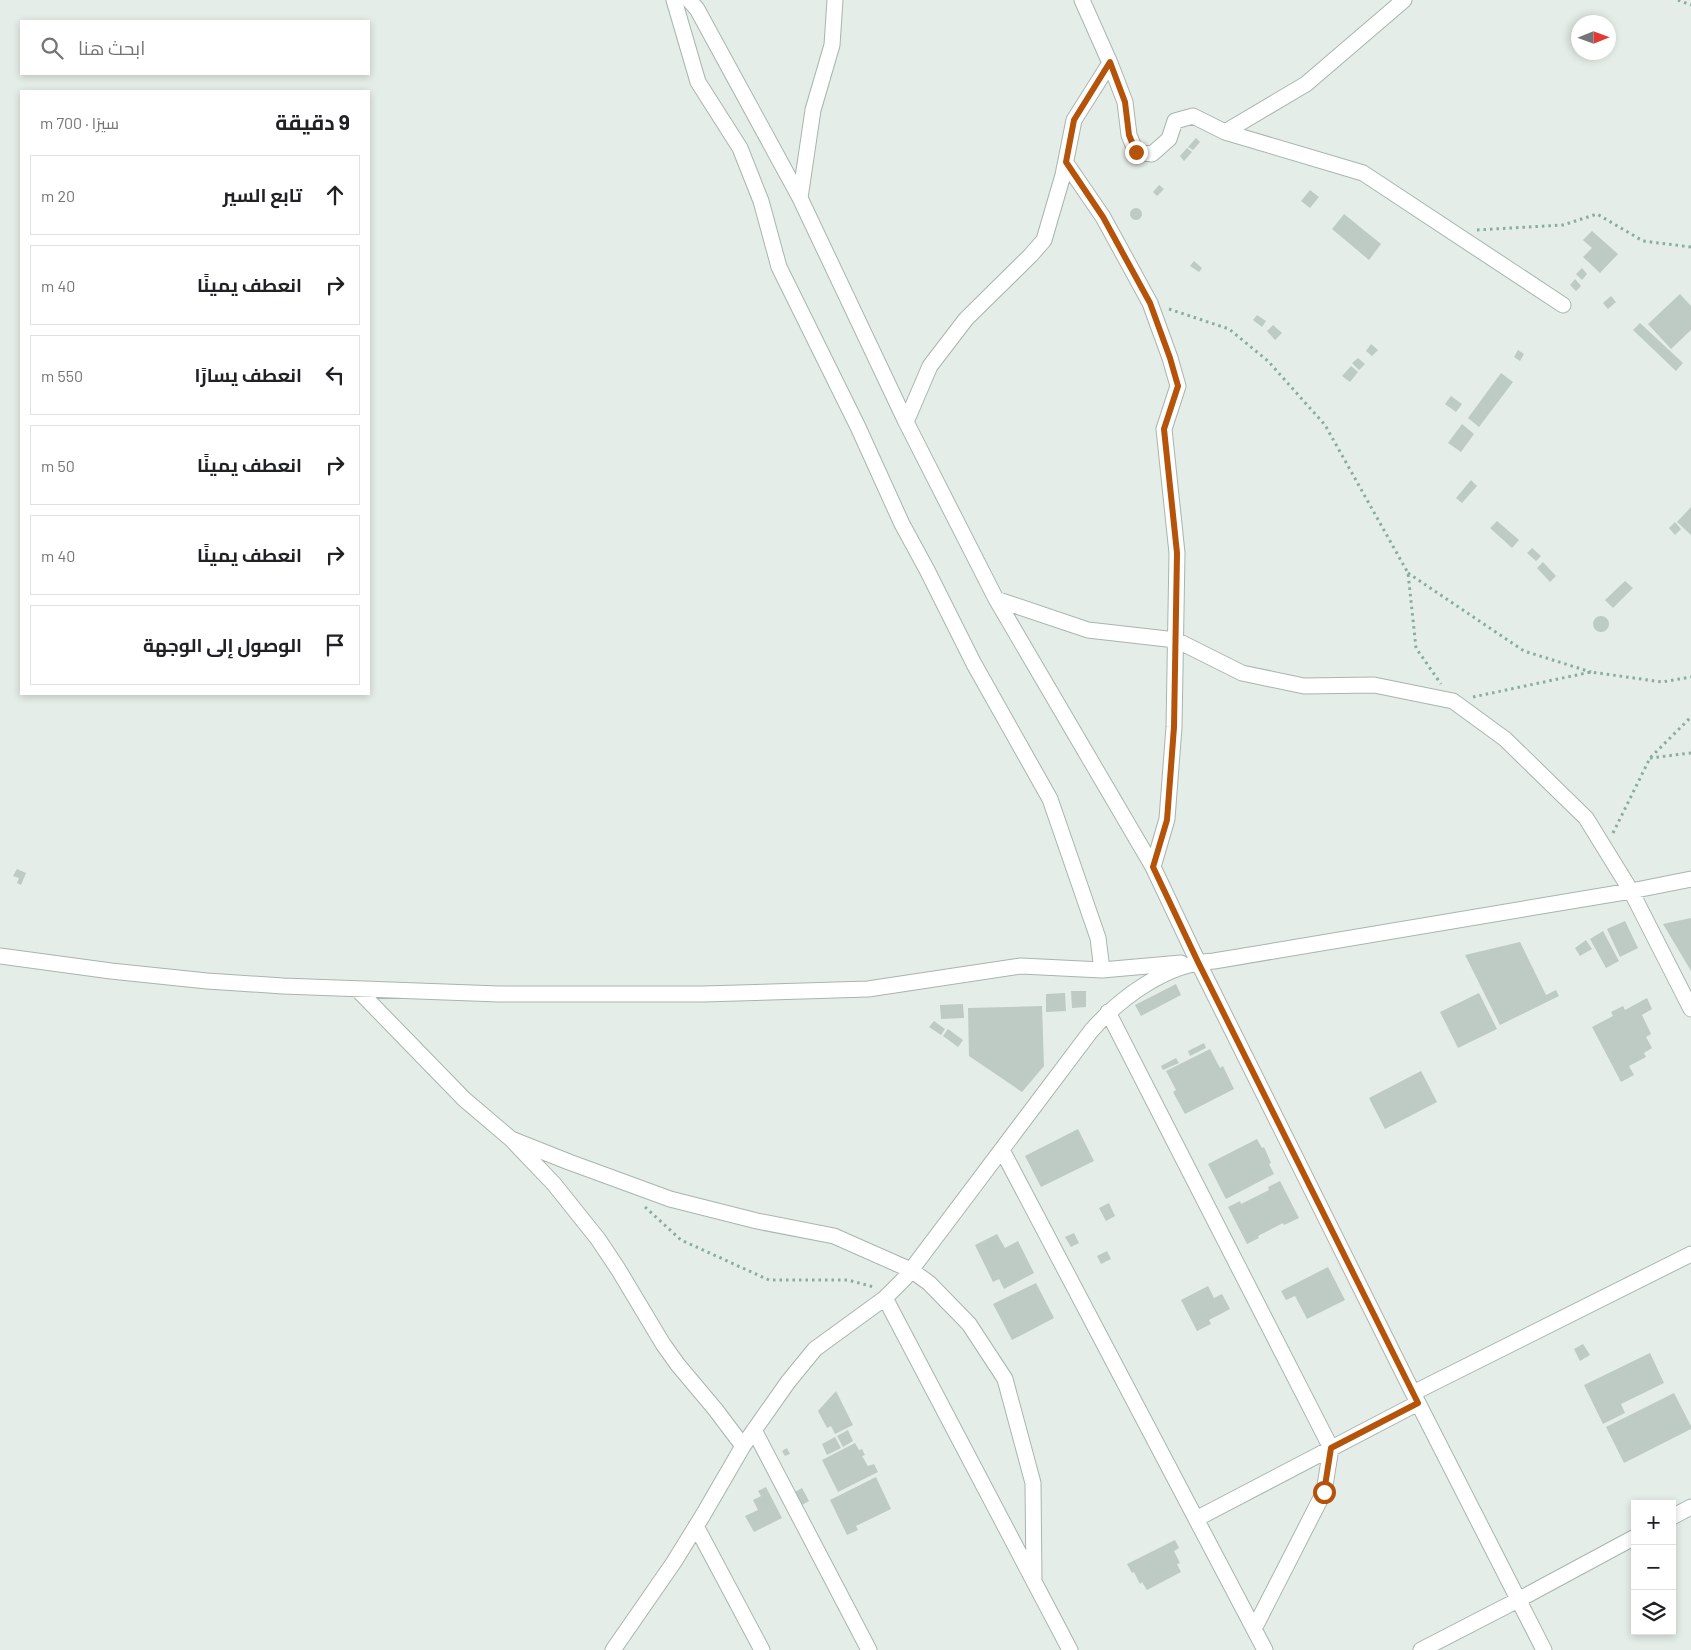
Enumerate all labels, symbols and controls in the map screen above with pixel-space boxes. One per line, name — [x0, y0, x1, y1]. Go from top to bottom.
north arrow — [1571, 15, 1616, 60]
search box — [20, 20, 370, 75]
icon: search — [38, 34, 66, 62]
text: ابحث هنا — [78, 36, 145, 59]
text: 9 دقيقة — [275, 109, 350, 134]
text: سيرًا · 700 m — [40, 113, 119, 132]
route end — [1125, 141, 1148, 164]
icon: ahead — [321, 181, 349, 209]
text: تابع السير — [223, 183, 302, 206]
text: 20 m — [41, 186, 75, 205]
icon: right — [321, 271, 349, 299]
text: انعطف يمينًا — [197, 273, 302, 296]
text: 40 m — [41, 276, 75, 295]
icon: left — [321, 361, 349, 389]
text: انعطف يسارًا — [195, 363, 302, 386]
text: 550 m — [41, 366, 83, 385]
icon: right — [321, 451, 349, 479]
text: انعطف يمينًا — [197, 453, 302, 476]
text: 50 m — [41, 456, 75, 475]
icon: right — [321, 541, 349, 569]
text: انعطف يمينًا — [197, 543, 302, 566]
text: 40 m — [41, 546, 75, 565]
icon: arrive — [321, 631, 349, 659]
text: الوصول إلى الوجهة — [143, 633, 302, 656]
route start — [1313, 1481, 1336, 1504]
map controls — [1631, 1500, 1676, 1635]
button: + — [1631, 1500, 1676, 1545]
button: − — [1631, 1545, 1676, 1590]
button: layers — [1631, 1590, 1676, 1635]

